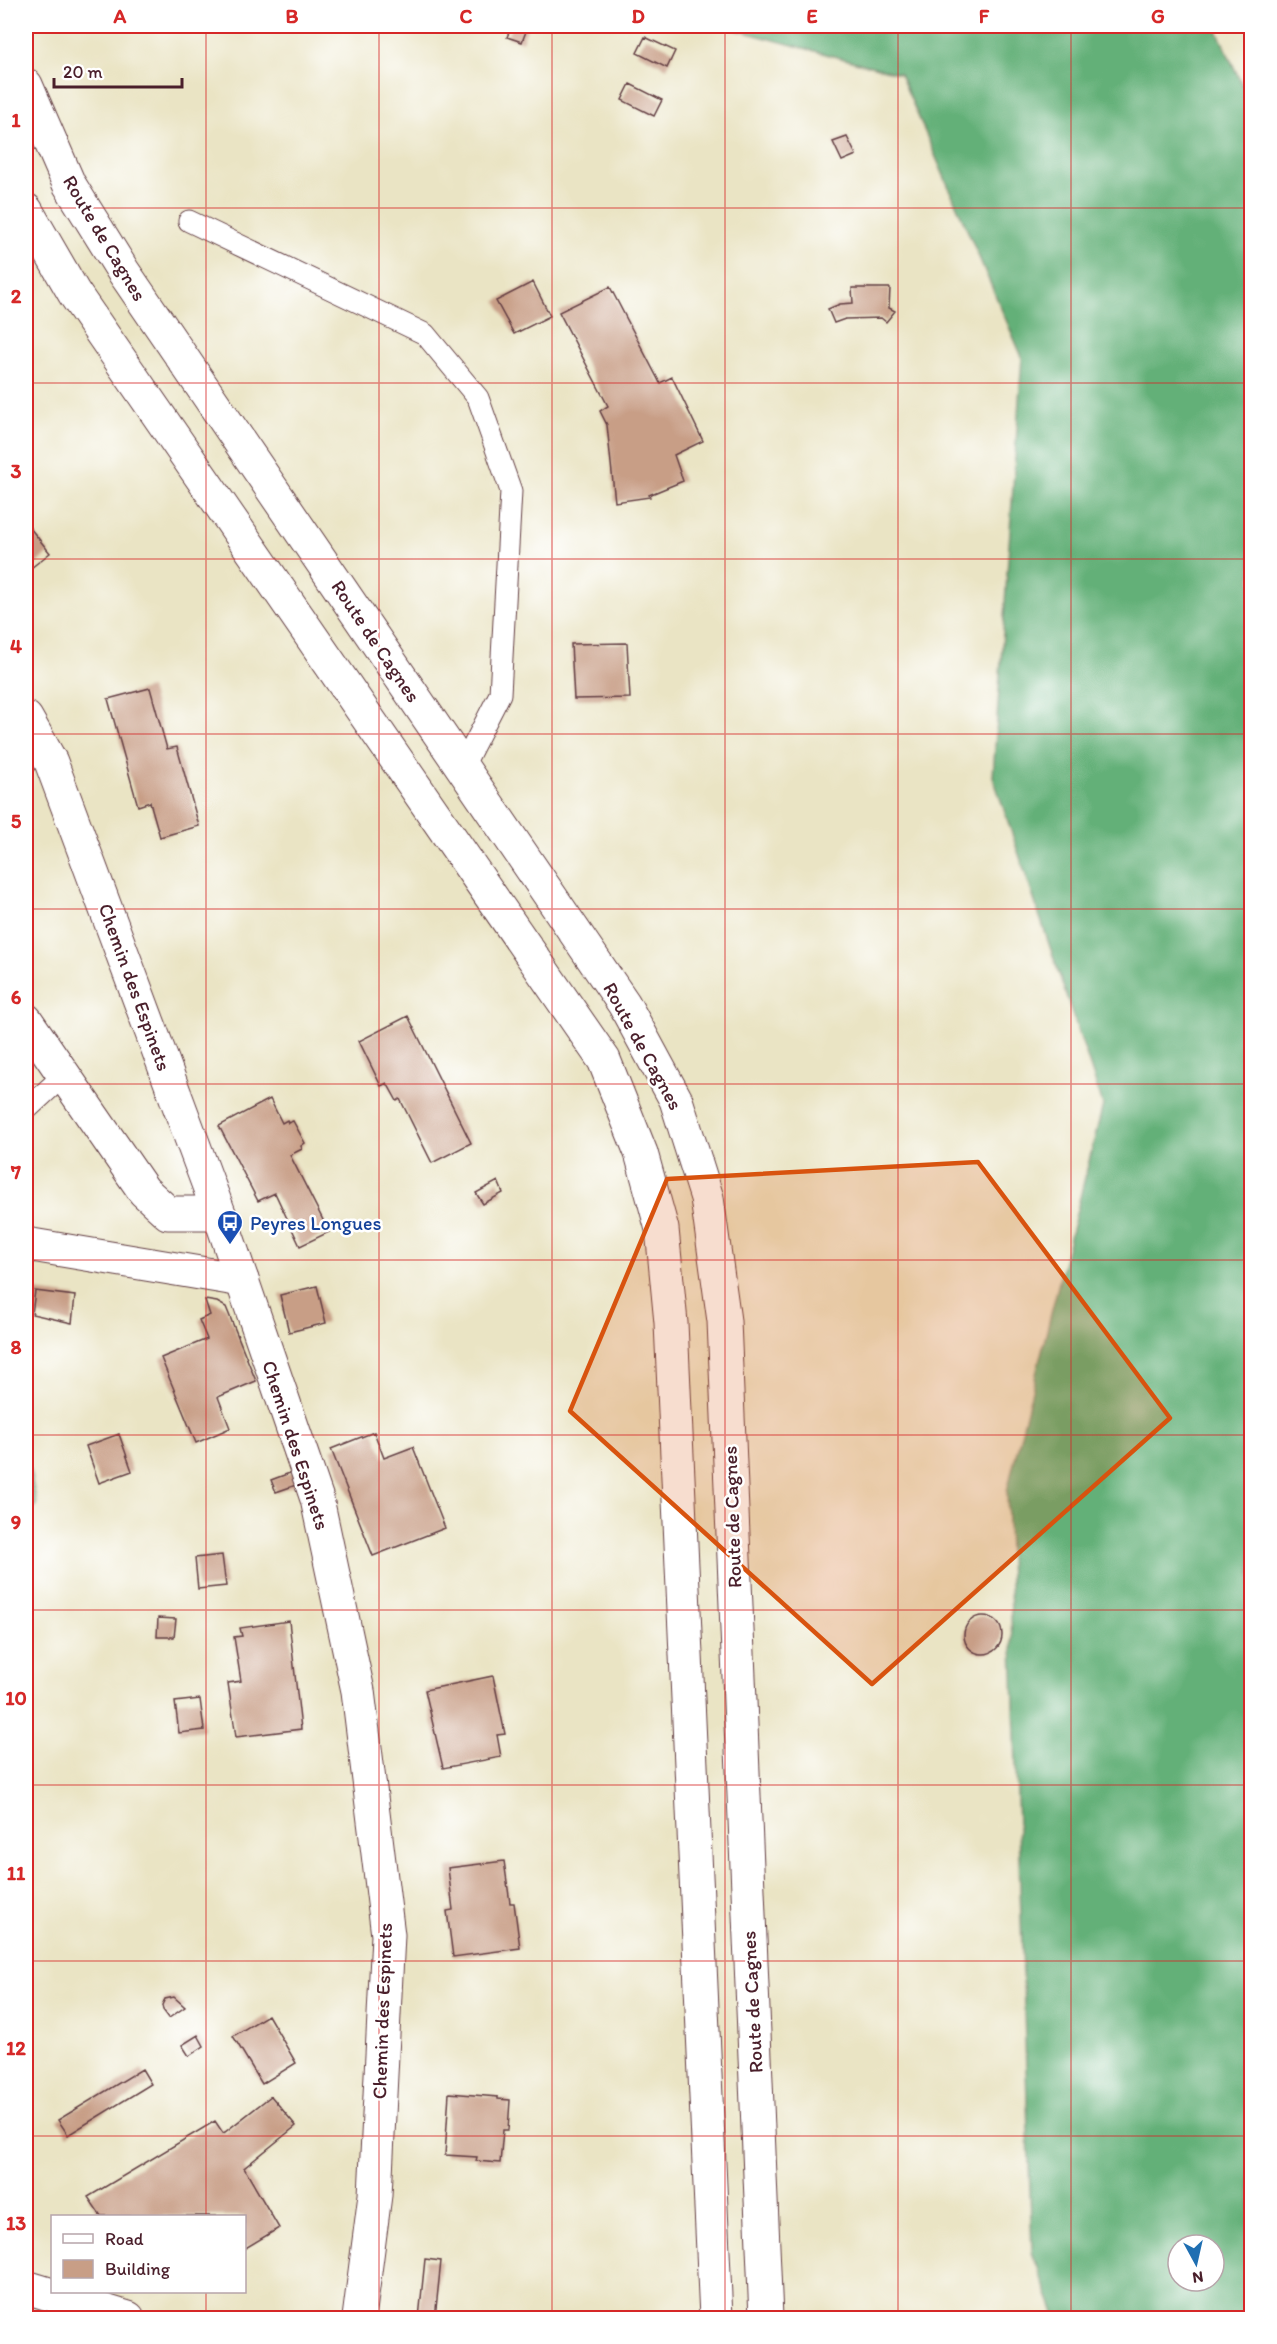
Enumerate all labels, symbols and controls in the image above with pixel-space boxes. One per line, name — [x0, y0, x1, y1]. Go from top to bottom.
text: A — [113, 4, 127, 28]
text: B — [286, 4, 299, 28]
text: C — [460, 4, 473, 28]
text: D — [631, 4, 645, 28]
text: E — [806, 4, 818, 28]
text: F — [979, 4, 990, 28]
text: G — [1151, 4, 1165, 28]
scale bar — [54, 51, 182, 89]
text: 20 m — [63, 61, 103, 83]
text: 1 — [11, 108, 21, 132]
street label: Route de Cagnes — [58, 171, 152, 305]
text: 2 — [11, 284, 22, 308]
text: 3 — [11, 459, 22, 483]
street label: Route de Cagnes — [326, 575, 426, 707]
text: 4 — [10, 634, 22, 658]
text: 5 — [11, 809, 22, 833]
street label: Chemin des Espinets — [94, 900, 177, 1074]
street label: Route de Cagnes — [598, 978, 688, 1114]
text: 6 — [11, 985, 22, 1009]
text: 7 — [10, 1160, 21, 1184]
bus stop icon: Peyres Longues — [215, 1208, 245, 1246]
place label: Peyres Longues — [250, 1211, 382, 1235]
text: 8 — [11, 1335, 22, 1359]
street label: Chemin des Espinets — [257, 1357, 335, 1533]
street label: Route de Cagnes — [718, 1445, 746, 1589]
text: 9 — [11, 1510, 21, 1534]
text: 10 — [5, 1686, 27, 1710]
text: 11 — [7, 1861, 26, 1885]
street label: Chemin des Espinets — [367, 1922, 397, 2100]
street label: Route de Cagnes — [736, 1930, 768, 2074]
text: 12 — [6, 2036, 26, 2060]
text: 13 — [6, 2211, 26, 2235]
legend — [51, 2215, 246, 2293]
text: Road — [105, 2228, 144, 2250]
north arrow — [1166, 2233, 1226, 2293]
text: Building — [105, 2258, 171, 2280]
text: N — [1191, 2267, 1205, 2288]

